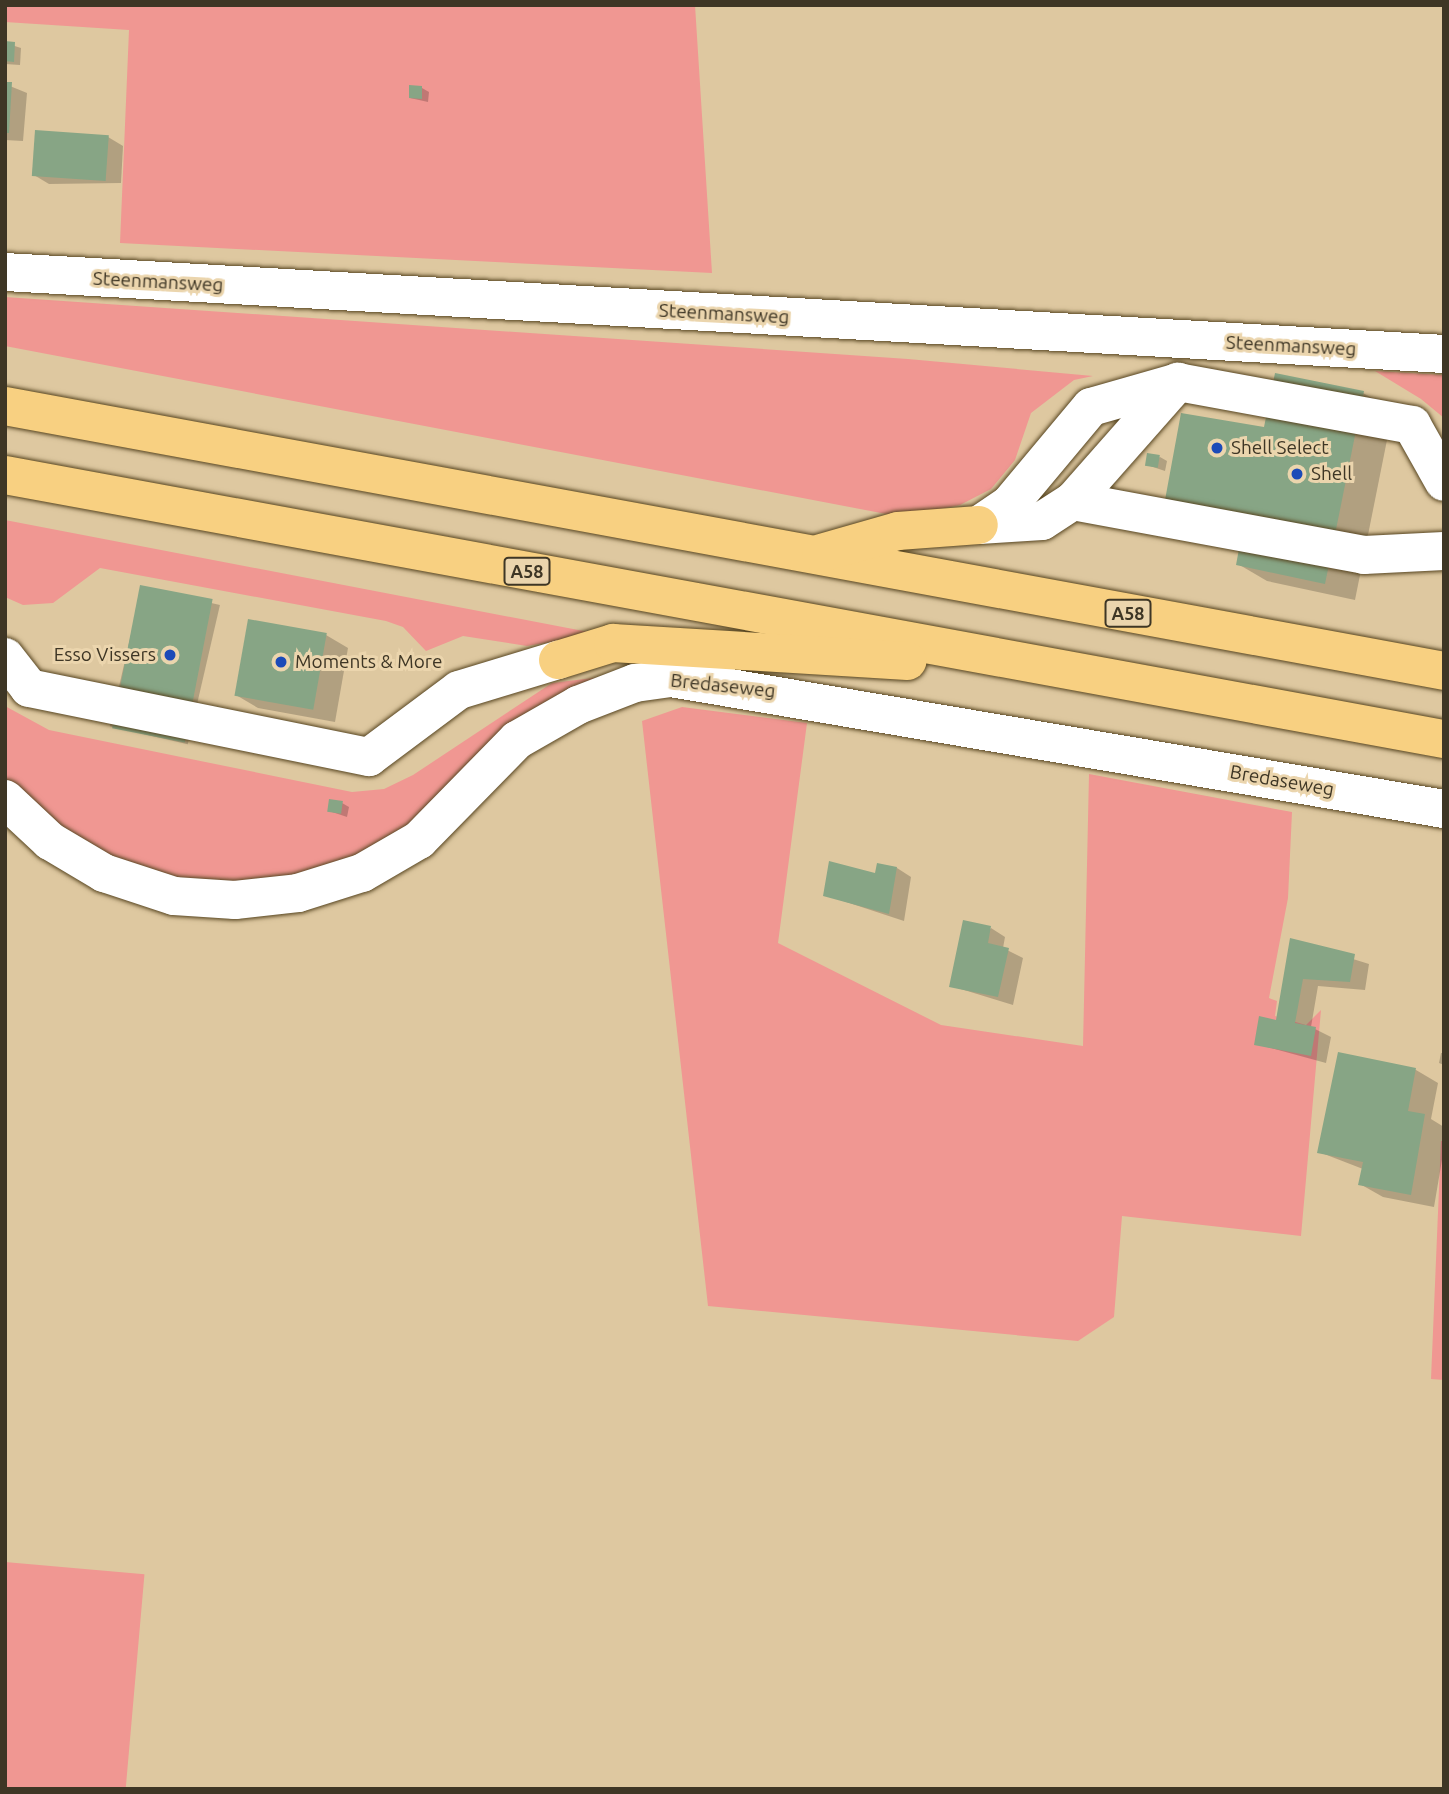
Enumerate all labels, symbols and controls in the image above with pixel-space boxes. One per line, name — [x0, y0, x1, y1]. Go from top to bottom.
street label: Steenmansweg — [92, 267, 224, 297]
street label: Steenmansweg — [658, 299, 790, 329]
street label: Steenmansweg — [1225, 331, 1357, 361]
place label: Shell Select — [1231, 437, 1329, 459]
marker: Shell Select — [1209, 440, 1225, 456]
place label: Shell — [1311, 463, 1352, 485]
marker: Shell — [1289, 466, 1305, 482]
road number: A58 — [503, 556, 552, 586]
road number: A58 — [1104, 598, 1152, 628]
place label: Esso Vissers — [54, 644, 156, 666]
marker: Esso Vissers — [162, 647, 178, 663]
place label: Moments & More — [295, 651, 442, 673]
marker: Moments & More — [273, 654, 289, 670]
street label: Bredaseweg — [669, 669, 777, 703]
street label: Bredaseweg — [1228, 761, 1336, 801]

